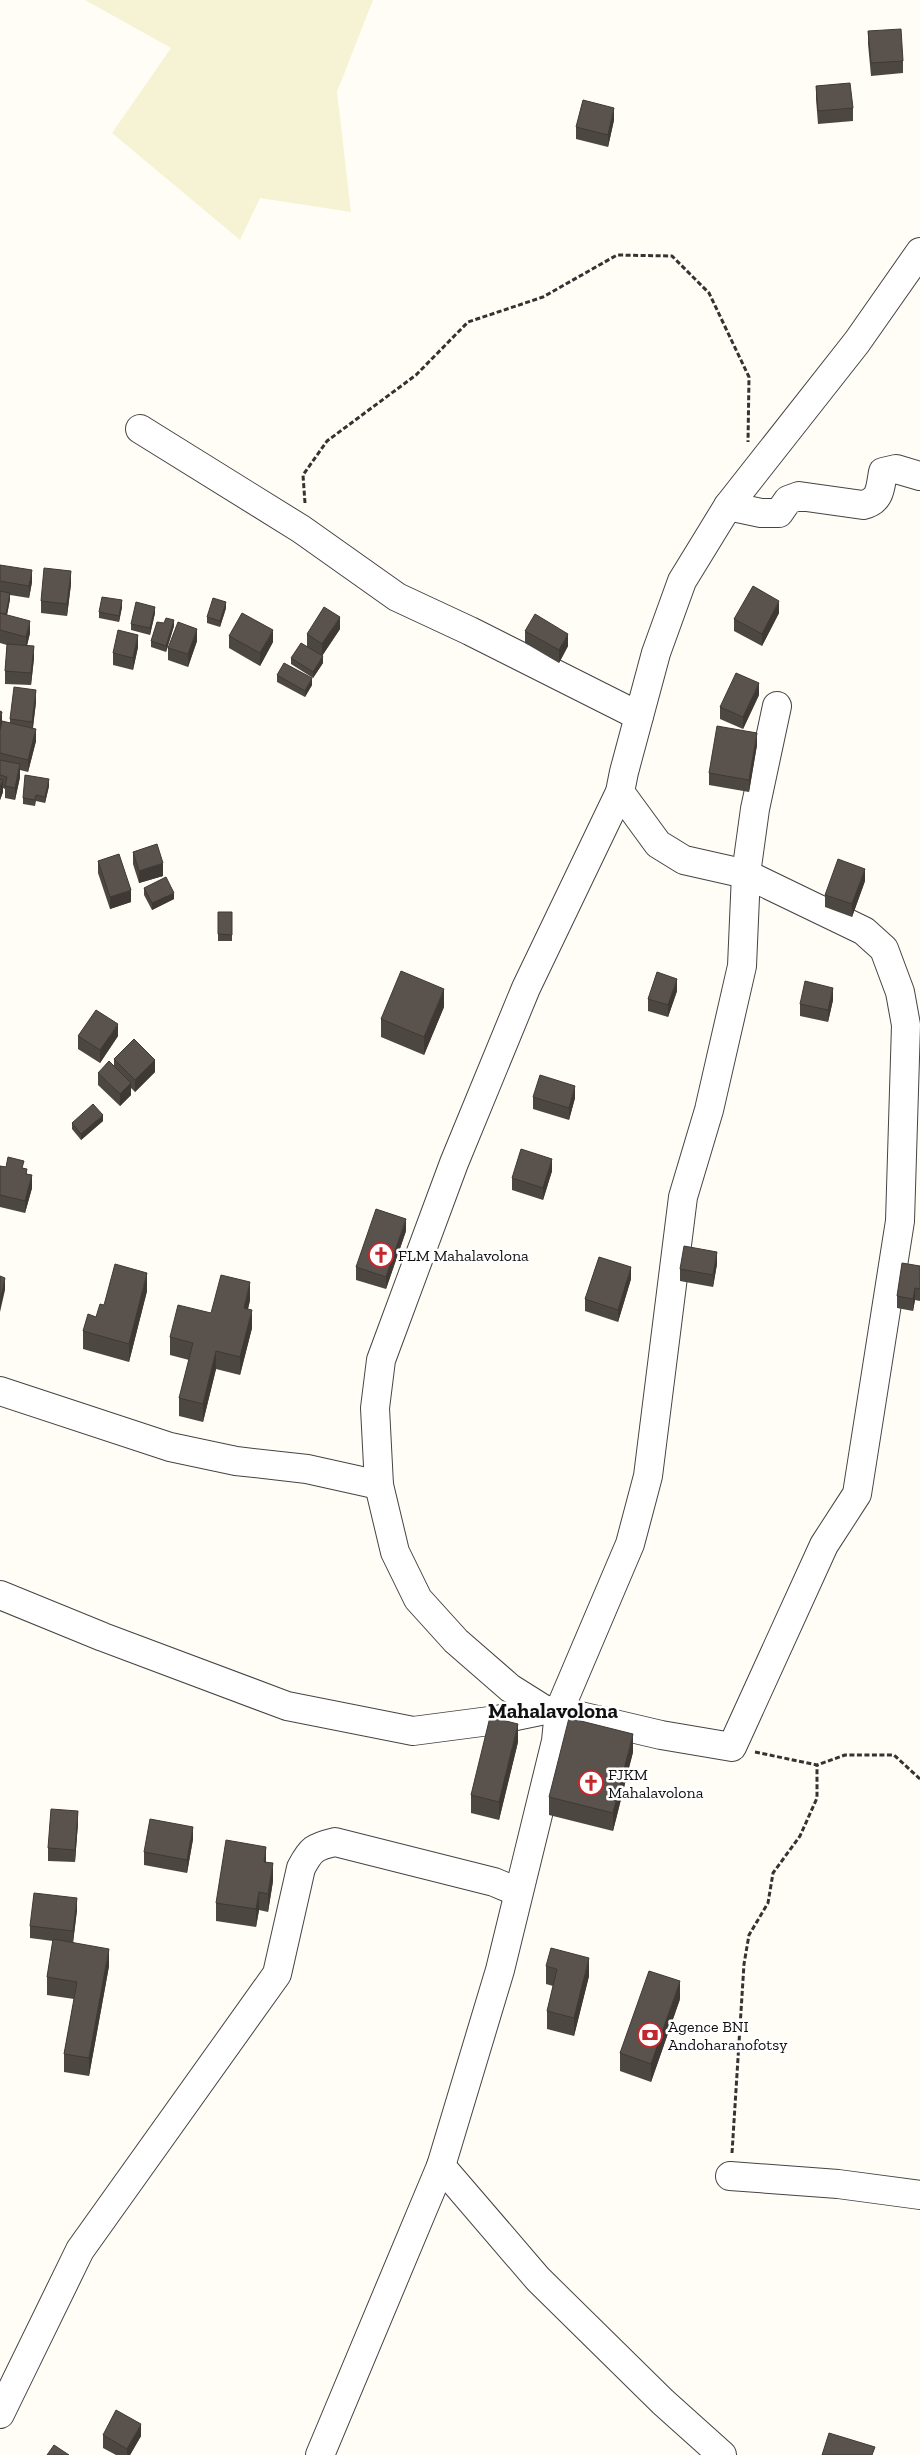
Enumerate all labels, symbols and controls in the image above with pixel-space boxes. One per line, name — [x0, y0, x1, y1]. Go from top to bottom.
church icon: FLM Mahalavolona — [368, 1242, 394, 1268]
place label: FLM Mahalavolona — [398, 1246, 529, 1265]
district label: Mahalavolona — [488, 1698, 618, 1723]
place label: FJKM Mahalavolona — [608, 1765, 704, 1802]
church icon: FJKM Mahalavolona — [578, 1770, 604, 1796]
place label: Agence BNI Andoharanofotsy — [668, 2017, 788, 2054]
bank icon: Agence BNI Andoharanofotsy — [637, 2022, 663, 2048]

